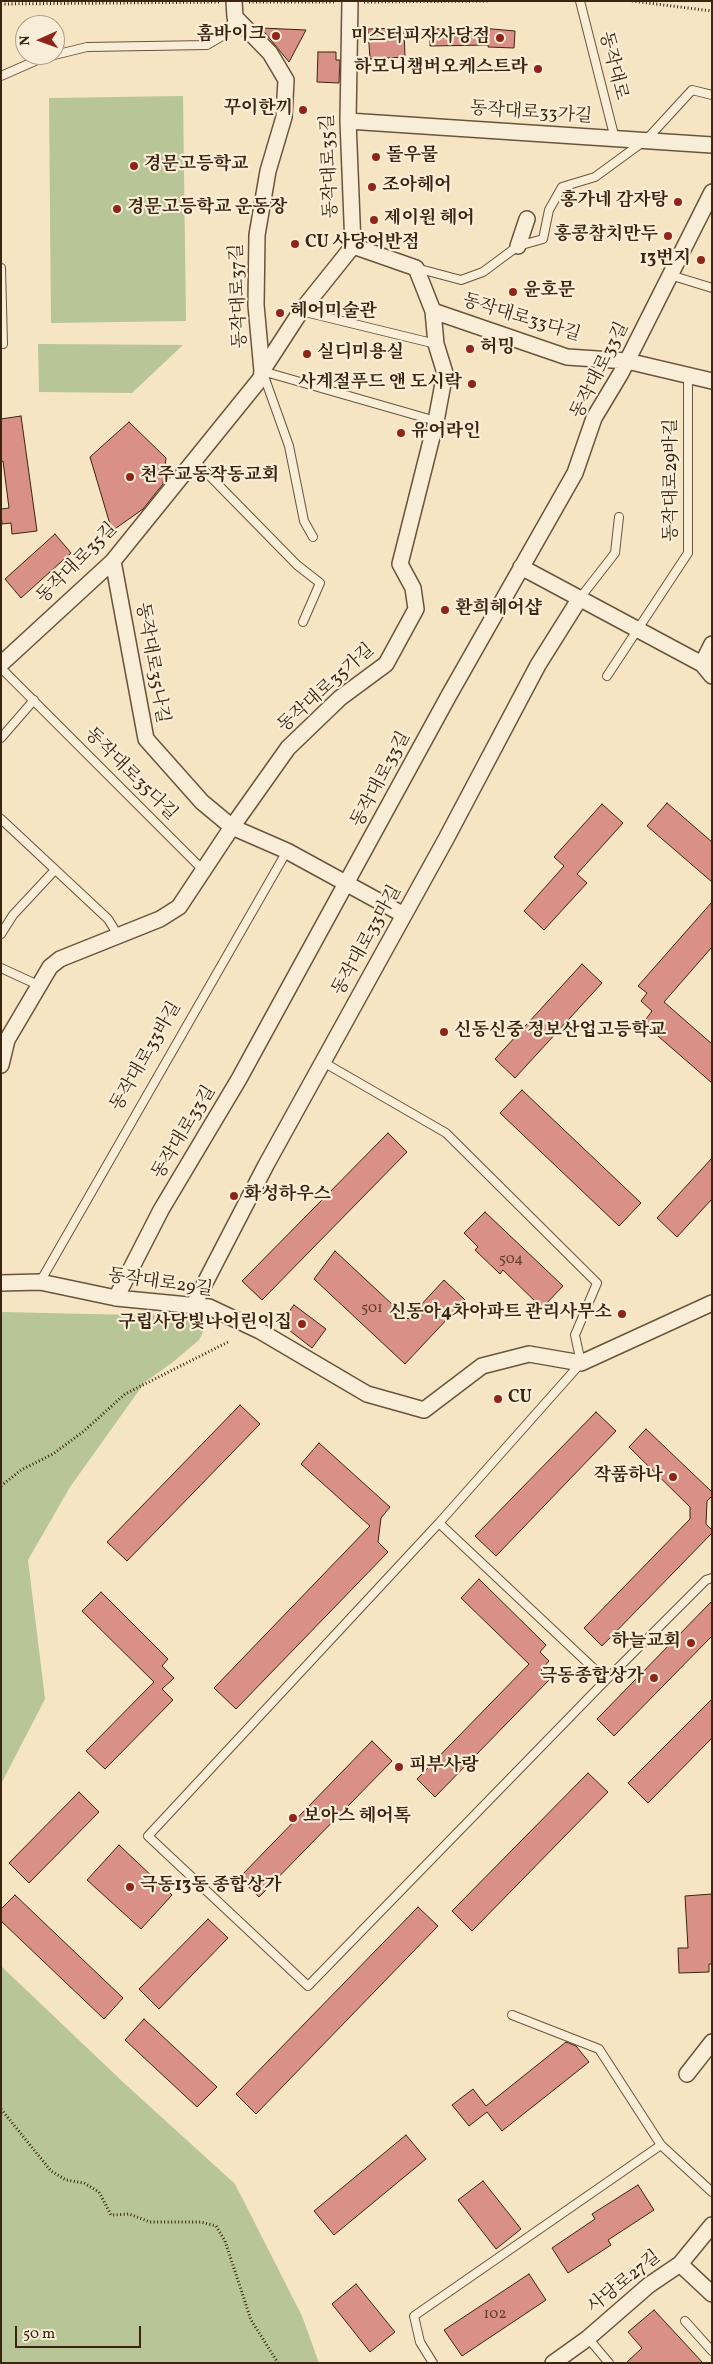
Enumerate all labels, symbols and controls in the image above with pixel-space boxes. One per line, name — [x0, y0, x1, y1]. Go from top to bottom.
north arrow — [15, 15, 65, 65]
place label: 홈바이크 — [196, 25, 266, 47]
place label: 미스터피자사당점 — [351, 27, 490, 49]
marker: 홈바이크 — [270, 30, 282, 42]
street label: 동작대로 — [593, 30, 631, 102]
marker: 미스터피자사당점 — [494, 32, 506, 44]
text: N — [16, 35, 35, 46]
place label: 하모니챔버오케스트라 — [354, 58, 528, 80]
marker: 하모니챔버오케스트라 — [532, 63, 544, 75]
place label: 꾸이한끼 — [223, 99, 293, 121]
street label: 동작대로33가길 — [469, 99, 593, 129]
marker: 꾸이한끼 — [297, 104, 309, 116]
street label: 동작대로35길 — [318, 113, 344, 219]
place label: 돌우물 — [386, 146, 438, 168]
marker: 돌우물 — [370, 151, 382, 163]
place label: 경문고등학교 — [144, 155, 248, 177]
marker: 경문고등학교 — [128, 160, 140, 172]
place label: 조아헤어 — [382, 176, 452, 198]
marker: 조아헤어 — [366, 181, 378, 193]
place label: 홍가네 감자탕 — [560, 191, 668, 213]
marker: 홍가네 감자탕 — [672, 196, 684, 208]
place label: 경문고등학교 운동장 — [127, 198, 287, 220]
marker: 경문고등학교 운동장 — [111, 203, 123, 215]
place label: 제이원 헤어 — [384, 209, 475, 231]
marker: 제이원 헤어 — [368, 214, 380, 226]
place label: 홍콩참치만두 — [554, 225, 658, 247]
marker: 홍콩참치만두 — [662, 230, 674, 242]
place label: CU 사당어반점 — [305, 233, 419, 255]
marker: CU 사당어반점 — [289, 238, 301, 250]
street label: 동작대로37길 — [227, 243, 253, 349]
place label: 13번지 — [640, 249, 691, 271]
marker: 13번지 — [695, 254, 707, 266]
place label: 윤호문 — [523, 281, 575, 303]
marker: 윤호문 — [507, 286, 519, 298]
street label: 동작대로33다길 — [459, 291, 583, 347]
place label: 헤어미술관 — [290, 302, 377, 324]
marker: 헤어미술관 — [274, 307, 286, 319]
street label: 동작대로33길 — [567, 319, 635, 423]
place label: 허밍 — [480, 338, 515, 360]
place label: 실디미용실 — [317, 343, 404, 365]
marker: 허밍 — [464, 343, 476, 355]
marker: 실디미용실 — [301, 348, 313, 360]
place label: 사계절푸드 앤 도시락 — [298, 373, 462, 395]
marker: 사계절푸드 앤 도시락 — [466, 378, 478, 390]
street label: 동작대로29바길 — [662, 418, 684, 542]
place label: 유어라인 — [411, 422, 481, 444]
marker: 유어라인 — [395, 427, 407, 439]
place label: 천주교동작동교회 — [140, 466, 279, 488]
marker: 천주교동작동교회 — [124, 471, 136, 483]
street label: 동작대로35길 — [33, 519, 123, 609]
place label: 환희헤어샵 — [455, 599, 542, 621]
street label: 동작대로35나길 — [130, 601, 172, 725]
marker: 환희헤어샵 — [439, 604, 451, 616]
street label: 동작대로35가길 — [274, 640, 380, 738]
street label: 동작대로35다길 — [79, 724, 181, 826]
street label: 동작대로33길 — [348, 728, 416, 832]
street label: 동작대로33마길 — [329, 882, 407, 1000]
street label: 동작대로33바길 — [107, 998, 187, 1116]
place label: 신동신중 정보산업고등학교 — [454, 1021, 666, 1043]
marker: 신동신중 정보산업고등학교 — [438, 1026, 450, 1038]
street label: 동작대로33길 — [149, 1082, 221, 1184]
place label: 화성하우스 — [244, 1185, 331, 1207]
marker: 화성하우스 — [228, 1190, 240, 1202]
house number: 504 — [499, 1251, 523, 1269]
street label: 동작대로29길 — [106, 1266, 214, 1302]
house number: 501 — [361, 1300, 383, 1318]
place label: 신동아4차아파트 관리사무소 — [389, 1303, 612, 1325]
marker: 신동아4차아파트 관리사무소 — [616, 1308, 628, 1320]
place label: 구립사당빛나어린이집 — [118, 1313, 292, 1335]
marker: 구립사당빛나어린이집 — [296, 1318, 308, 1330]
place label: CU — [508, 1388, 532, 1410]
marker: CU — [492, 1393, 504, 1405]
place label: 작품하나 — [593, 1466, 663, 1488]
marker: 작품하나 — [667, 1471, 679, 1483]
place label: 하늘교회 — [611, 1632, 681, 1654]
marker: 하늘교회 — [685, 1637, 697, 1649]
place label: 극동종합상가 — [540, 1667, 644, 1689]
marker: 극동종합상가 — [648, 1672, 660, 1684]
place label: 피부사랑 — [409, 1756, 479, 1778]
marker: 피부사랑 — [393, 1761, 405, 1773]
place label: 보아스 헤어톡 — [303, 1807, 411, 1829]
marker: 보아스 헤어톡 — [287, 1812, 299, 1824]
place label: 극동13동 종합상가 — [140, 1876, 282, 1898]
marker: 극동13동 종합상가 — [124, 1881, 136, 1893]
street label: 사당로27길 — [584, 2247, 666, 2319]
house number: 102 — [484, 2306, 506, 2324]
scale bar — [18, 2316, 144, 2348]
text: 50 m — [23, 2324, 55, 2345]

